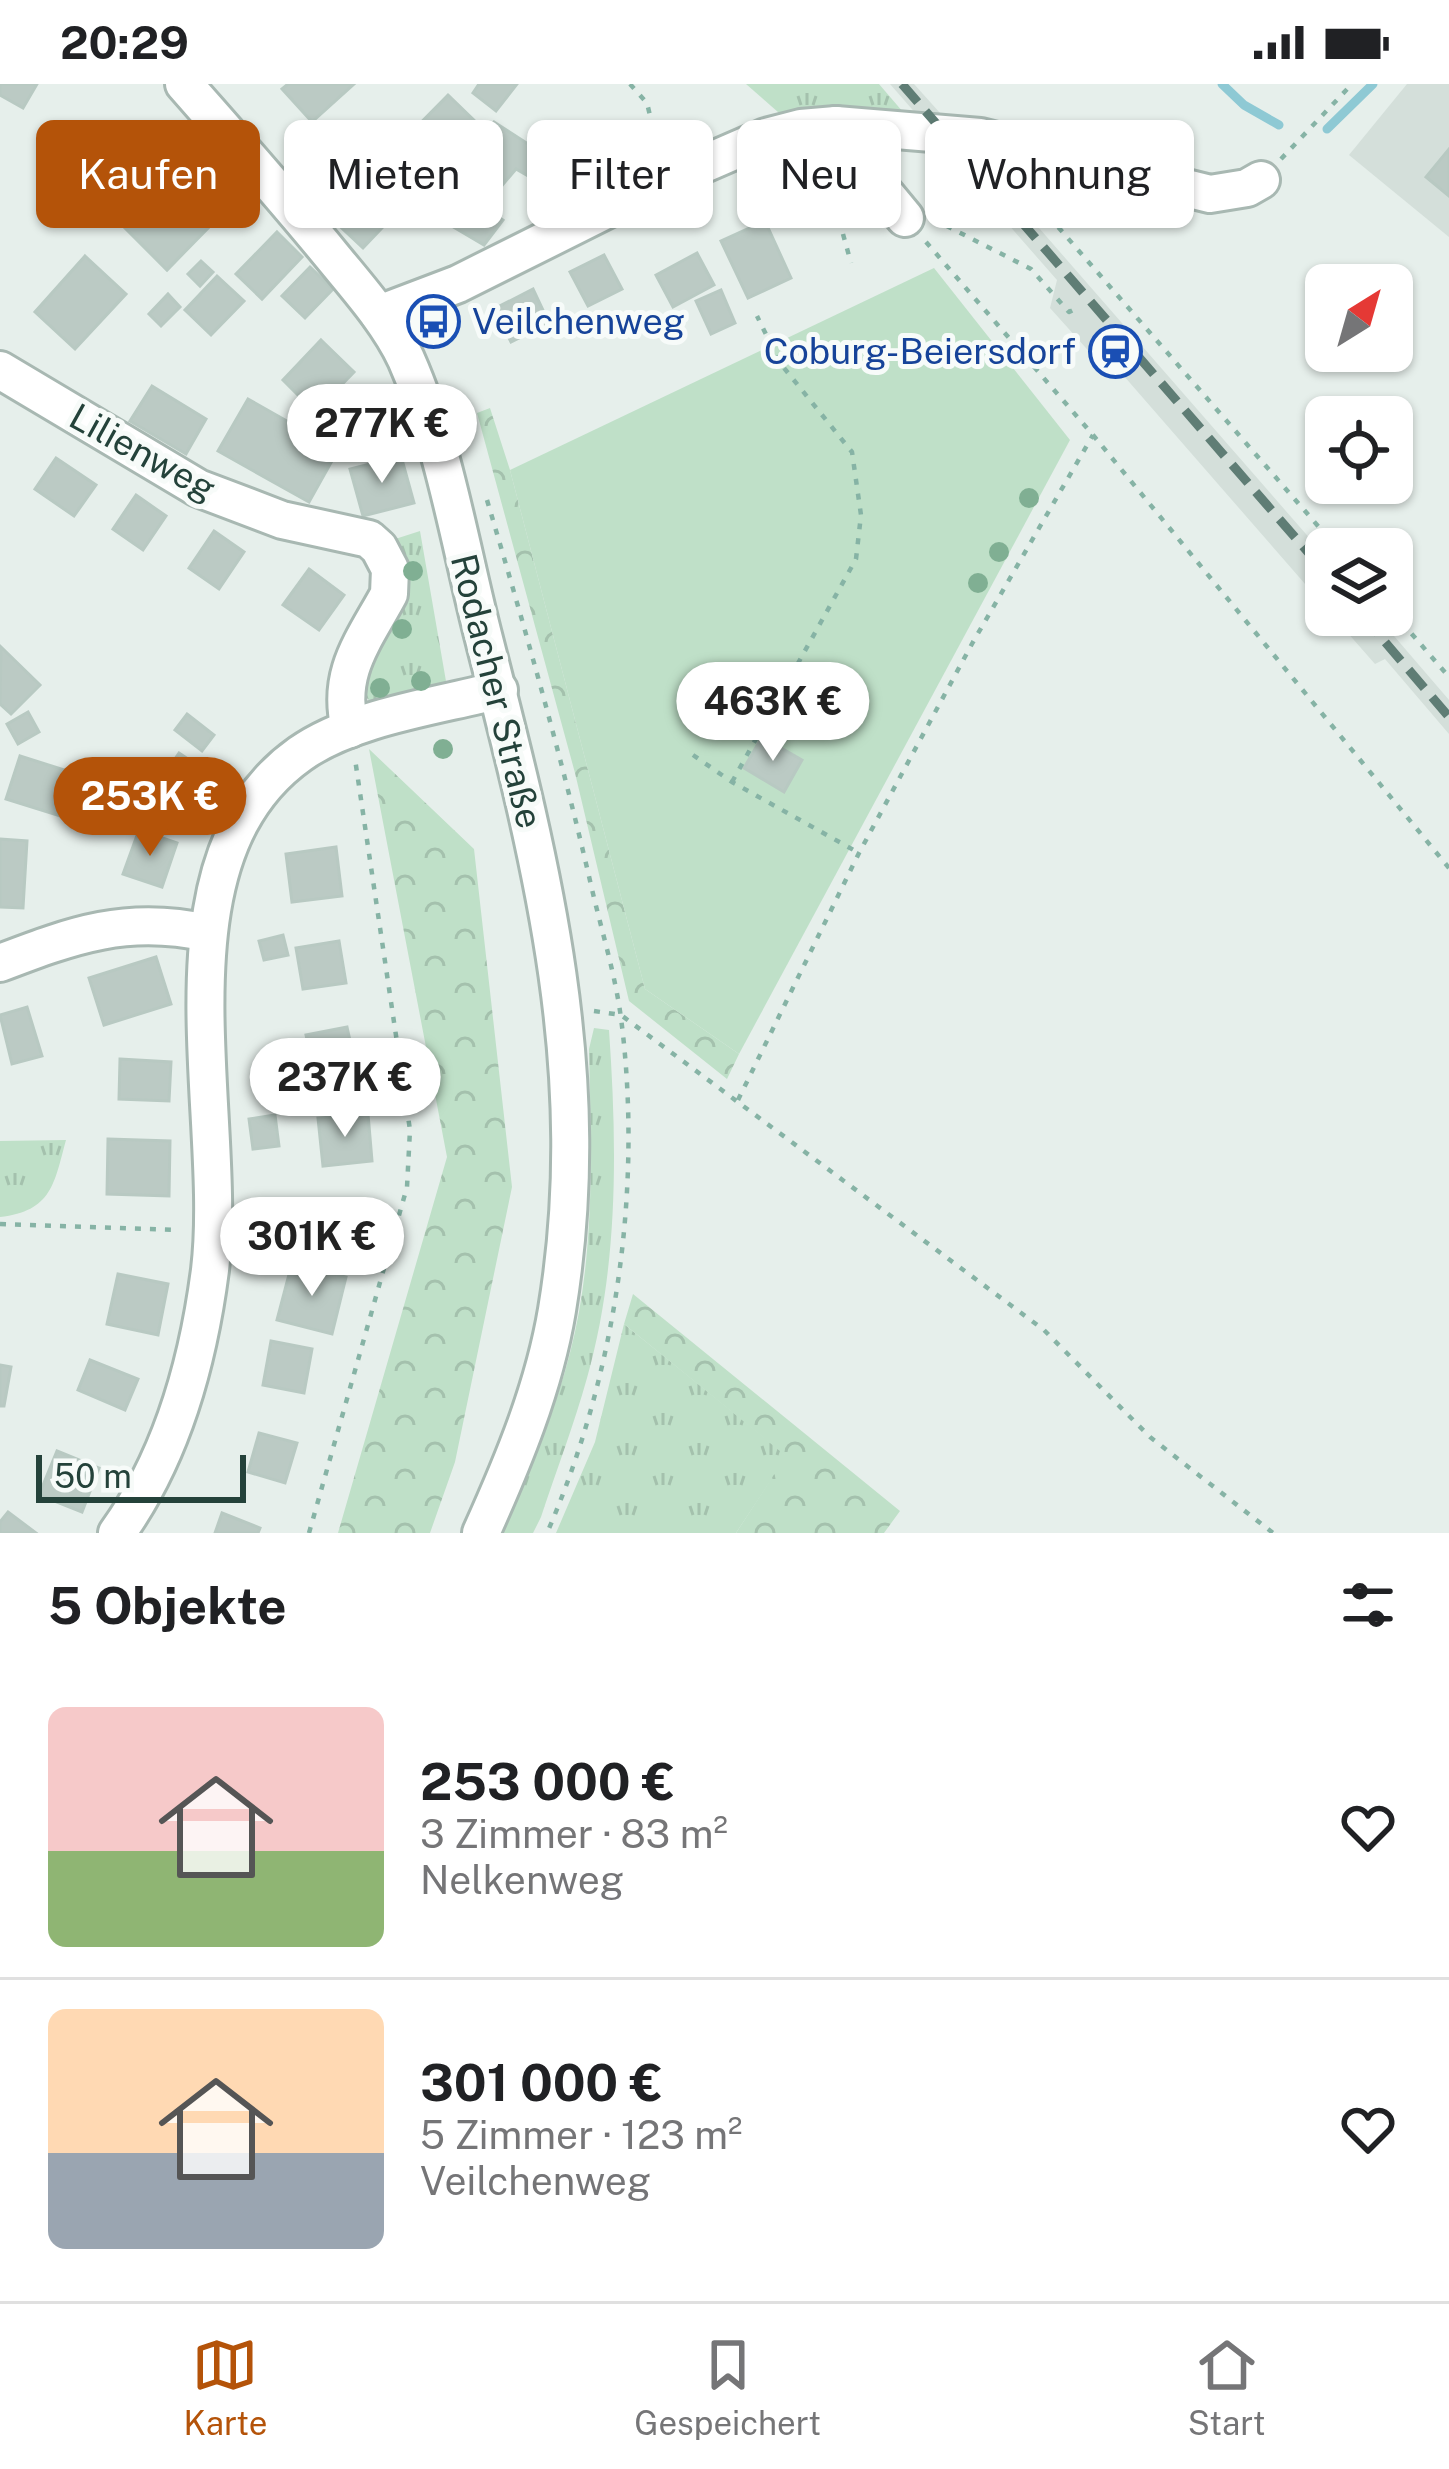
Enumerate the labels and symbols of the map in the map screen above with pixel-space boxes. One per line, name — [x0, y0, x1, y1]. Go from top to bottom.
north arrow — [1305, 264, 1413, 372]
bus stop icon: Veilchenweg — [405, 293, 461, 349]
place label: Veilchenweg — [472, 300, 685, 342]
station icon: Coburg-Beiersdorf — [1087, 323, 1143, 379]
place label: Coburg-Beiersdorf — [764, 330, 1076, 372]
pin: 277K € — [284, 384, 480, 486]
street label: Lilienweg — [63, 395, 223, 509]
street label: Rodacher Straße — [443, 550, 551, 832]
pin: 463K € — [675, 662, 871, 764]
pin: 253K € — [52, 757, 248, 859]
pin: 237K € — [247, 1038, 443, 1140]
pin: 301K € — [214, 1197, 410, 1299]
scale bar — [36, 1449, 246, 1502]

